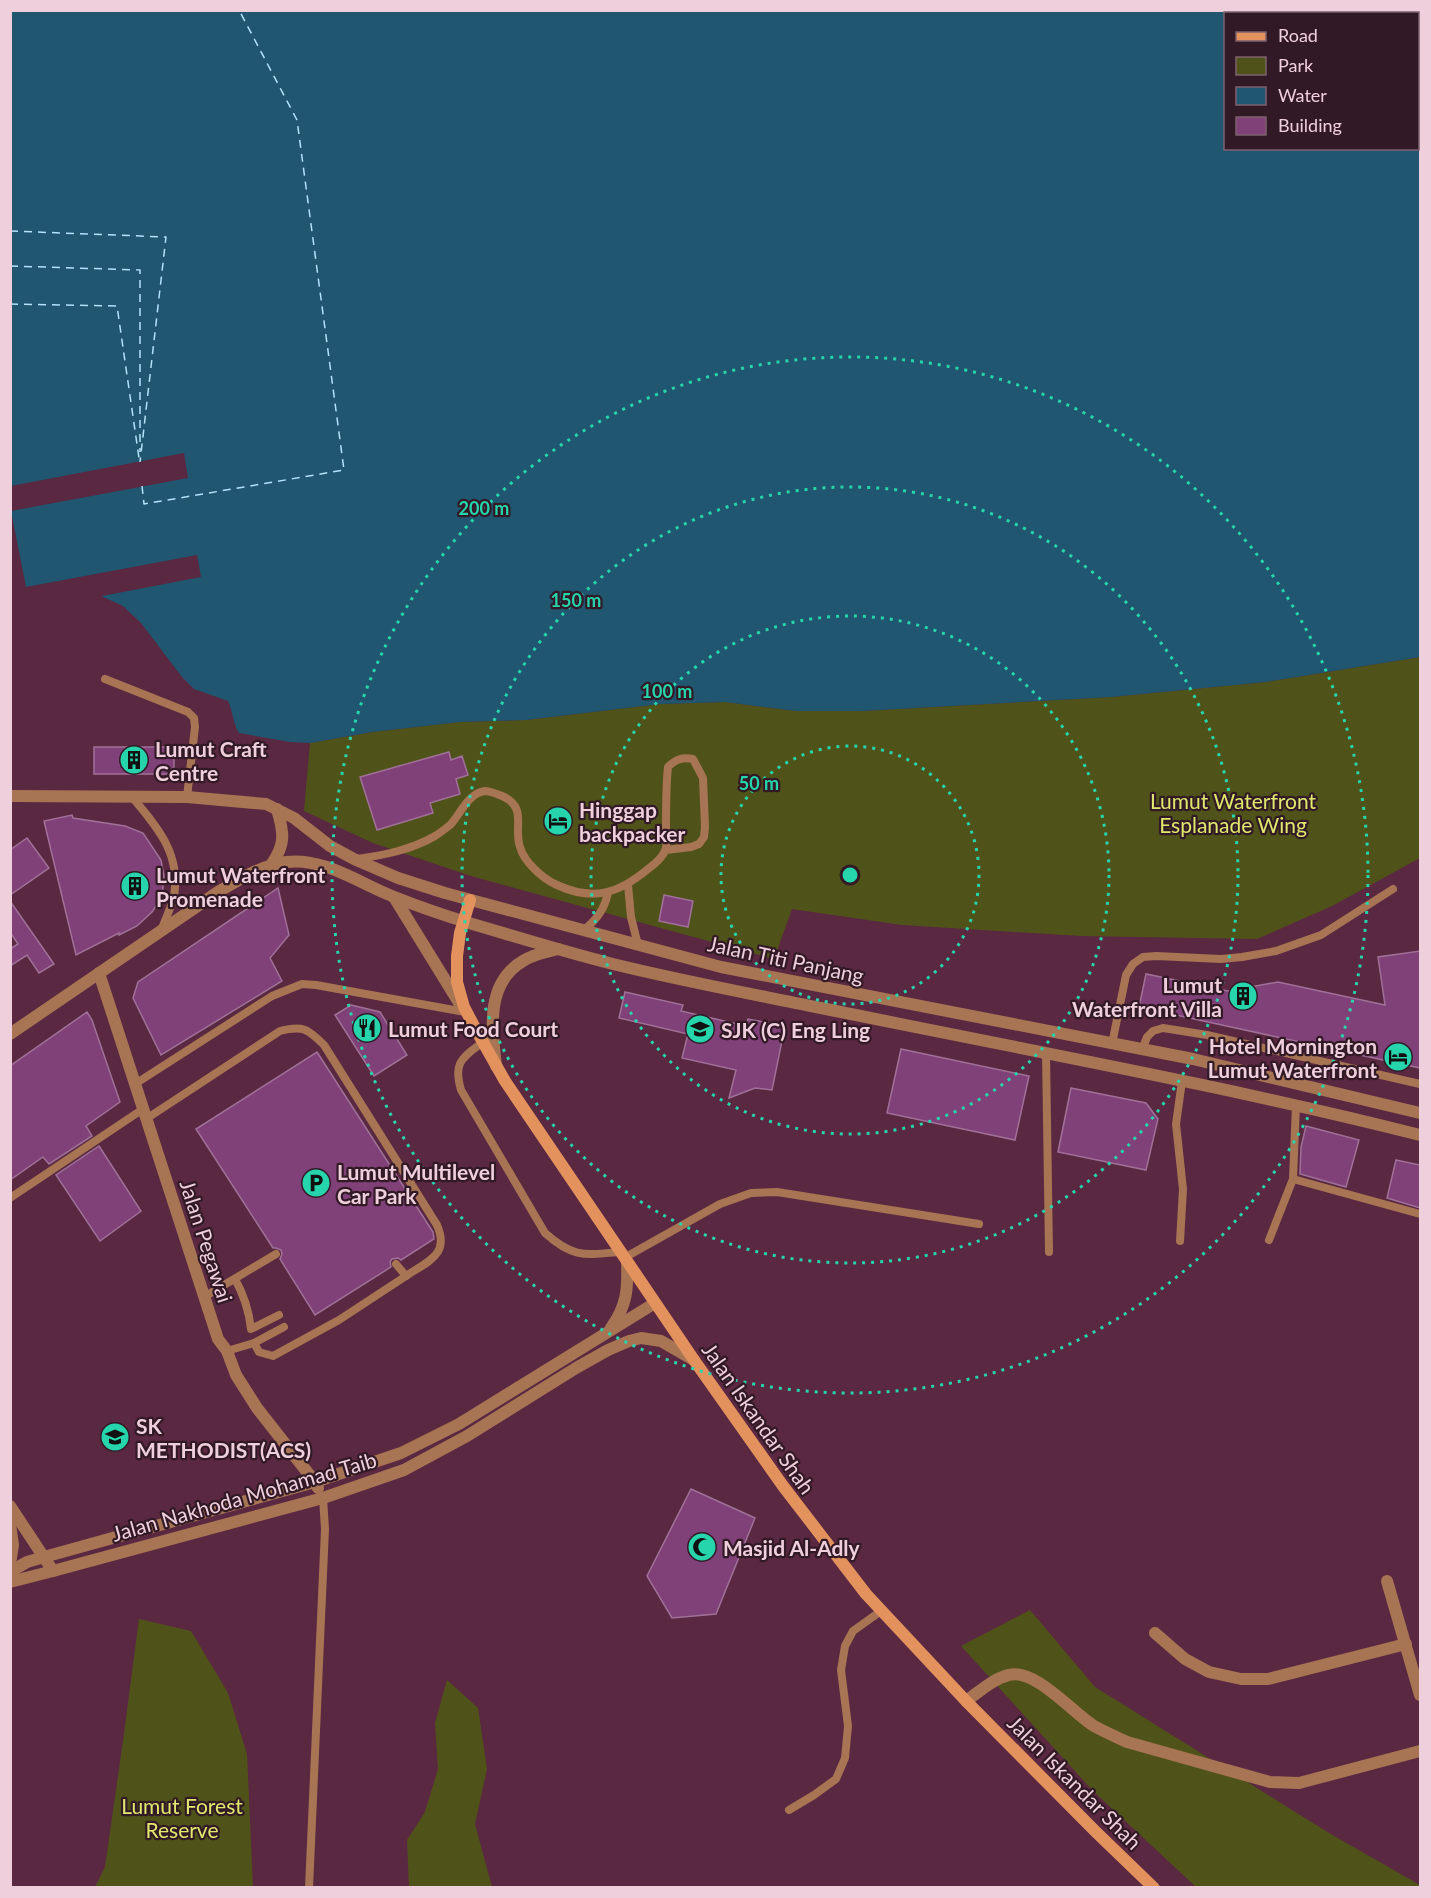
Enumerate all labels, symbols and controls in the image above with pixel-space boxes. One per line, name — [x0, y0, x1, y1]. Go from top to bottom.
legend — [1224, 12, 1419, 150]
text: Road — [1278, 24, 1318, 46]
text: Park — [1278, 54, 1314, 76]
text: Water — [1278, 84, 1327, 106]
text: Building — [1278, 114, 1342, 136]
text: 200 m — [459, 497, 509, 519]
text: 150 m — [551, 589, 601, 611]
text: 100 m — [642, 680, 692, 702]
place label: Lumut Craft Centre — [155, 736, 267, 785]
building icon: Lumut Craft Centre — [118, 744, 150, 776]
text: 50 m — [739, 772, 779, 794]
park label: Lumut Waterfront Esplanade Wing — [1150, 788, 1317, 837]
place label: Hinggap backpacker — [579, 797, 686, 846]
hotel icon: Hinggap backpacker — [542, 805, 574, 837]
place label: Lumut Waterfront Promenade — [156, 862, 325, 911]
centre of rings — [840, 865, 860, 885]
building icon: Lumut Waterfront Promenade — [119, 870, 151, 902]
street label: Jalan Titi Panjang — [706, 930, 866, 988]
place label: Lumut Waterfront Villa — [1072, 972, 1222, 1021]
building icon: Lumut Waterfront Villa — [1227, 980, 1259, 1012]
restaurant icon: Lumut Food Court — [351, 1012, 383, 1044]
school or university icon: SJK (C) Eng Ling — [684, 1013, 716, 1045]
place label: Lumut Food Court — [388, 1016, 558, 1041]
place label: SJK (C) Eng Ling — [721, 1017, 870, 1042]
place label: Hotel Mornington Lumut Waterfront — [1208, 1033, 1377, 1082]
hotel icon: Hotel Mornington Lumut Waterfront — [1382, 1041, 1414, 1073]
place label: Lumut Multilevel Car Park — [337, 1159, 495, 1208]
parking icon: Lumut Multilevel Car Park — [300, 1167, 332, 1199]
street label: Jalan Pegawai — [175, 1176, 239, 1306]
street label: Jalan Iskandar Shah — [698, 1338, 820, 1498]
place label: SK METHODIST(ACS) — [136, 1413, 311, 1462]
school or university icon: SK METHODIST(ACS) — [99, 1421, 131, 1453]
street label: Jalan Nakhoda Mohamad Taib — [109, 1446, 379, 1546]
mosque icon: Masjid Al-Adly — [686, 1531, 718, 1563]
place label: Masjid Al-Adly — [723, 1535, 861, 1560]
street label: Jalan Iskandar Shah — [1003, 1710, 1147, 1854]
park label: Lumut Forest Reserve — [121, 1793, 243, 1842]

